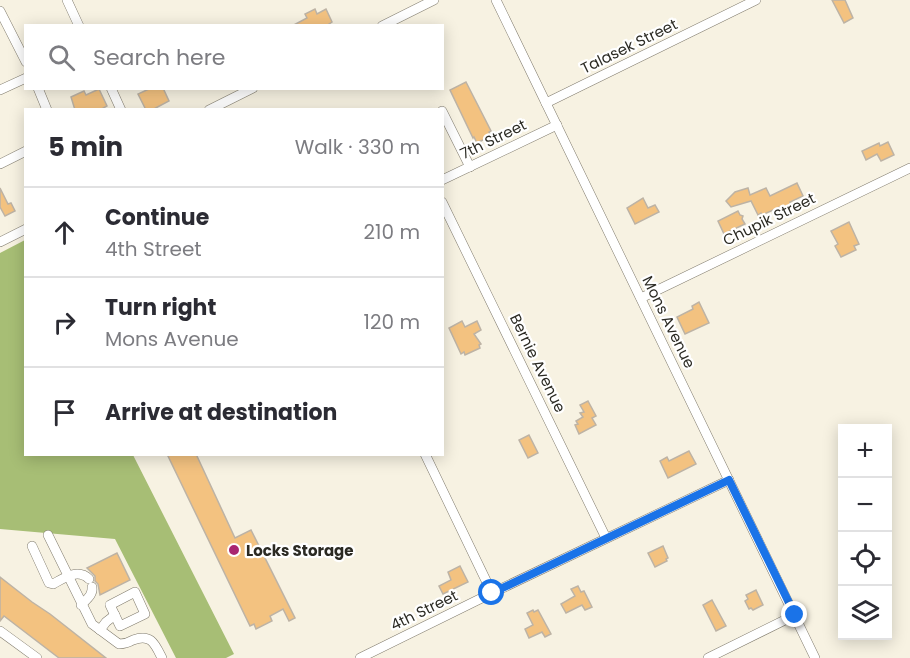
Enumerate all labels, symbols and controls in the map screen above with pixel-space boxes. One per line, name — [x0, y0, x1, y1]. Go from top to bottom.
street label: Talasek Street — [577, 14, 681, 78]
search box — [24, 24, 444, 90]
icon: search — [45, 41, 78, 74]
text: Search here — [93, 42, 226, 73]
street label: 7th Street — [456, 114, 530, 164]
text: 5 min — [48, 129, 123, 165]
text: Walk · 330 m — [295, 133, 420, 161]
street label: Chupik Street — [719, 188, 819, 250]
text: Continue — [105, 202, 209, 233]
icon: ahead — [48, 216, 81, 249]
text: 210 m — [364, 218, 420, 246]
text: 4th Street — [105, 235, 202, 263]
street label: Mons Avenue — [638, 272, 700, 372]
text: Turn right — [105, 292, 216, 323]
icon: right — [48, 306, 81, 339]
text: 120 m — [364, 308, 420, 336]
street label: Bernie Avenue — [505, 310, 571, 416]
text: Mons Avenue — [105, 325, 239, 353]
icon: arrive — [48, 396, 81, 429]
text: Arrive at destination — [105, 397, 337, 428]
map controls — [838, 424, 892, 640]
button: + — [838, 424, 892, 478]
button: − — [838, 478, 892, 532]
button: locate — [838, 532, 892, 586]
place label: Locks Storage — [246, 540, 354, 561]
marker: Locks Storage — [227, 543, 241, 557]
route start — [478, 579, 504, 605]
street label: 4th Street — [387, 585, 461, 635]
button: layers — [838, 586, 892, 640]
route end — [781, 601, 807, 627]

